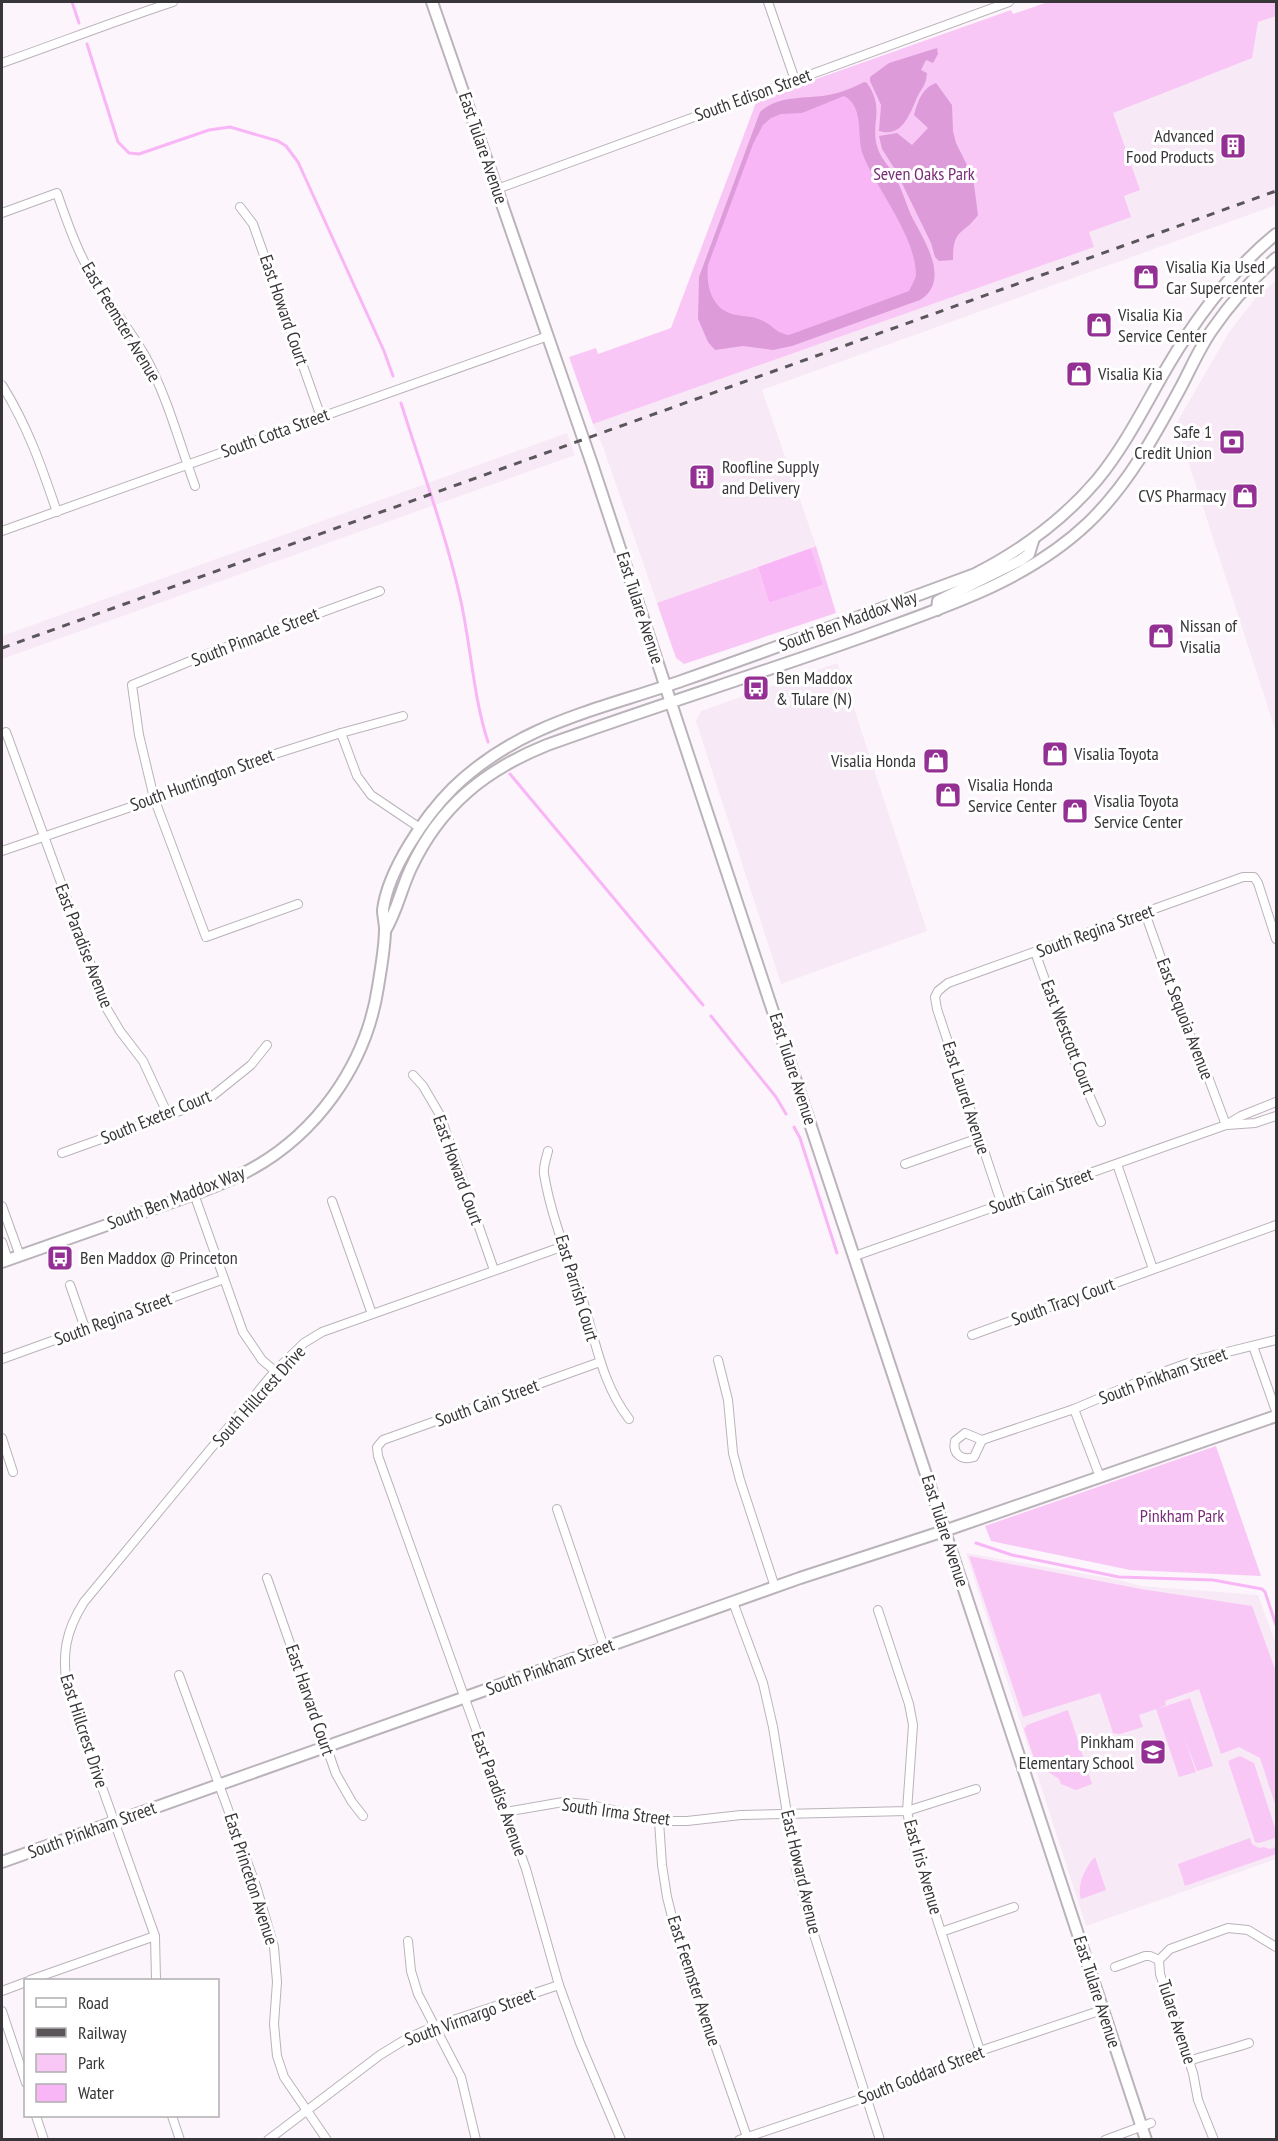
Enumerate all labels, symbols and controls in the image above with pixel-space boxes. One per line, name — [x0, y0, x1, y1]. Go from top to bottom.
street label: South Edison Street — [691, 63, 814, 126]
street label: East Tulare Avenue — [454, 89, 513, 207]
place label: Advanced Food Products — [1126, 124, 1214, 168]
building icon: Advanced Food Products — [1218, 131, 1248, 161]
park label: Seven Oaks Park — [873, 162, 975, 185]
street label: East Howard Court — [255, 252, 314, 368]
place label: Visalia Kia Used Car Supercenter — [1165, 255, 1265, 299]
street label: East Feemster Avenue — [77, 258, 166, 386]
shop icon: Visalia Kia Used Car Supercenter — [1131, 262, 1161, 292]
place label: Visalia Kia Service Center — [1117, 303, 1207, 347]
shop icon: Visalia Kia Service Center — [1084, 310, 1114, 340]
shop icon: Visalia Kia — [1064, 359, 1094, 389]
place label: Visalia Kia — [1097, 362, 1163, 385]
street label: South Cotta Street — [217, 402, 332, 463]
place label: Safe 1 Credit Union — [1134, 420, 1212, 464]
bank icon: Safe 1 Credit Union — [1217, 427, 1247, 457]
place label: Roofline Supply and Delivery — [722, 455, 819, 499]
building icon: Roofline Supply and Delivery — [687, 462, 717, 492]
shop icon: CVS Pharmacy — [1230, 481, 1260, 511]
place label: CVS Pharmacy — [1138, 484, 1226, 507]
street label: East Tulare Avenue — [612, 549, 669, 667]
street label: South Ben Maddox Way — [776, 585, 920, 656]
street label: South Pinnacle Street — [188, 602, 322, 671]
place label: Nissan of Visalia — [1179, 614, 1238, 658]
shop icon: Nissan of Visalia — [1146, 621, 1176, 651]
place label: Ben Maddox & Tulare (N) — [776, 666, 853, 710]
bus stop icon: Ben Maddox & Tulare (N) — [741, 673, 771, 703]
shop icon: Visalia Toyota — [1040, 739, 1070, 769]
place label: Visalia Toyota — [1073, 742, 1159, 765]
street label: South Huntington Street — [127, 743, 277, 816]
shop icon: Visalia Honda — [921, 746, 951, 776]
place label: Visalia Honda — [830, 749, 916, 772]
place label: Visalia Honda Service Center — [967, 773, 1057, 817]
shop icon: Visalia Honda Service Center — [933, 780, 963, 810]
place label: Visalia Toyota Service Center — [1093, 789, 1183, 833]
shop icon: Visalia Toyota Service Center — [1060, 796, 1090, 826]
street label: East Paradise Avenue — [50, 881, 119, 1011]
street label: South Regina Street — [1033, 899, 1157, 962]
street label: East Sequoia Avenue — [1152, 955, 1219, 1083]
street label: East Westcott Court — [1036, 976, 1101, 1097]
street label: East Tulare Avenue — [765, 1010, 822, 1128]
street label: East Laurel Avenue — [937, 1038, 996, 1157]
street label: South Exeter Court — [97, 1084, 214, 1149]
street label: East Howard Court — [428, 1112, 489, 1228]
street label: South Ben Maddox Way — [104, 1161, 248, 1234]
street label: South Cain Street — [986, 1162, 1096, 1219]
street label: East Parrish Court — [550, 1232, 605, 1344]
bus stop icon: Ben Maddox @ Princeton — [45, 1243, 75, 1273]
place label: Ben Maddox @ Princeton — [80, 1246, 238, 1269]
street label: South Tracy Court — [1008, 1272, 1118, 1331]
street label: South Regina Street — [51, 1287, 175, 1350]
street label: South Hillcrest Drive — [207, 1340, 310, 1451]
street label: South Pinkham Street — [1096, 1342, 1230, 1409]
street label: South Cain Street — [432, 1373, 542, 1432]
street label: East Tulare Avenue — [917, 1472, 974, 1590]
park label: Pinkham Park — [1140, 1504, 1224, 1527]
street label: South Pinkham Street — [483, 1633, 617, 1700]
street label: East Harvard Court — [281, 1641, 340, 1758]
street label: East Hillcrest Drive — [55, 1671, 114, 1791]
street label: East Paradise Avenue — [466, 1728, 533, 1859]
place label: Pinkham Elementary School — [1019, 1730, 1135, 1774]
school or university icon: Pinkham Elementary School — [1138, 1737, 1168, 1767]
street label: South Irma Street — [560, 1793, 672, 1830]
street label: South Pinkham Street — [25, 1796, 159, 1863]
street label: East Howard Avenue — [776, 1808, 827, 1936]
street label: East Princeton Avenue — [219, 1810, 284, 1948]
street label: East Iris Avenue — [899, 1817, 948, 1917]
street label: East Feemster Avenue — [663, 1913, 726, 2049]
street label: East Tulare Avenue — [1069, 1933, 1126, 2051]
street label: Tulare Avenue — [1153, 1977, 1202, 2067]
legend — [24, 1979, 219, 2117]
street label: South Virmargo Street — [401, 1982, 538, 2051]
text: Road — [78, 1991, 109, 2014]
text: Railway — [78, 2021, 127, 2044]
street label: South Goddard Street — [855, 2040, 987, 2109]
text: Park — [78, 2051, 105, 2074]
text: Water — [78, 2081, 114, 2104]

